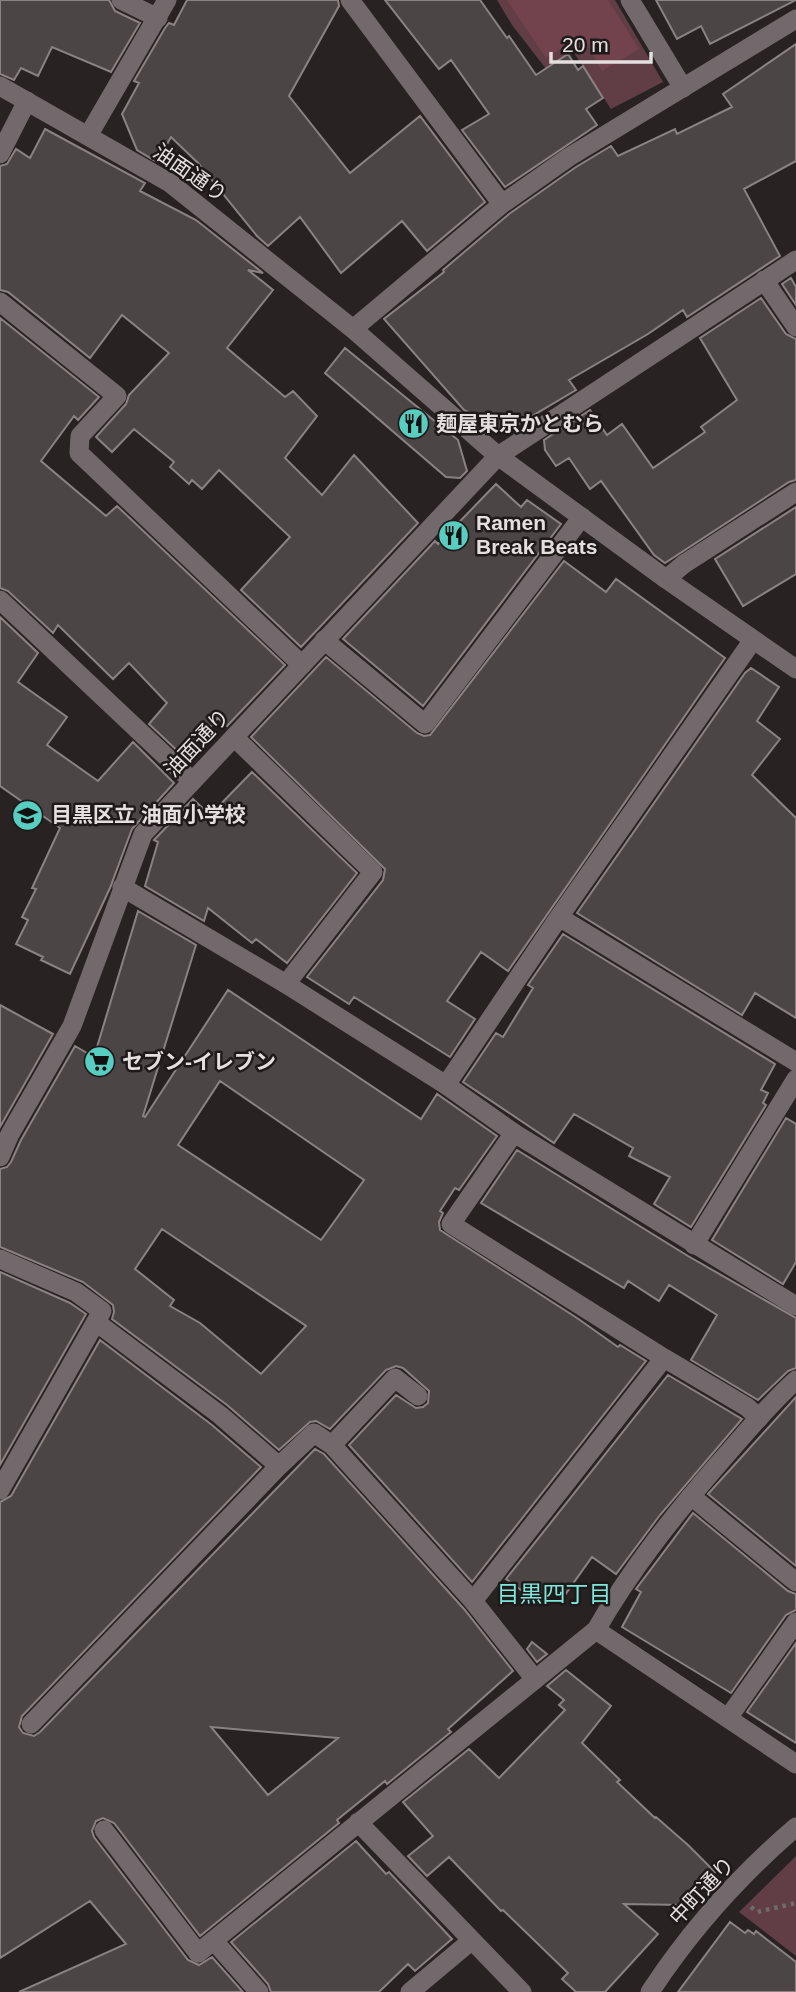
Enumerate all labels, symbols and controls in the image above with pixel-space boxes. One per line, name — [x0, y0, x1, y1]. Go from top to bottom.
scale bar — [551, 21, 651, 65]
text: 20 m — [562, 33, 609, 56]
street label: 油面通り — [149, 139, 231, 206]
restaurant icon: 麺屋東京かとむら — [396, 407, 430, 441]
place label: 麺屋東京かとむら — [436, 412, 604, 435]
place label: Ramen Break Beats — [476, 511, 597, 558]
restaurant icon: Ramen Break Beats — [436, 518, 470, 552]
street label: 油面通り — [160, 704, 234, 781]
school or university icon: 目黒区立 油面小学校 — [11, 798, 45, 832]
place label: 目黒区立 油面小学校 — [51, 803, 246, 826]
supermarket icon: セブン-イレブン — [82, 1045, 116, 1079]
place label: セブン-イレブン — [122, 1050, 276, 1073]
district label: 目黒四丁目 — [497, 1581, 612, 1607]
street label: 中町通り — [665, 1852, 739, 1929]

